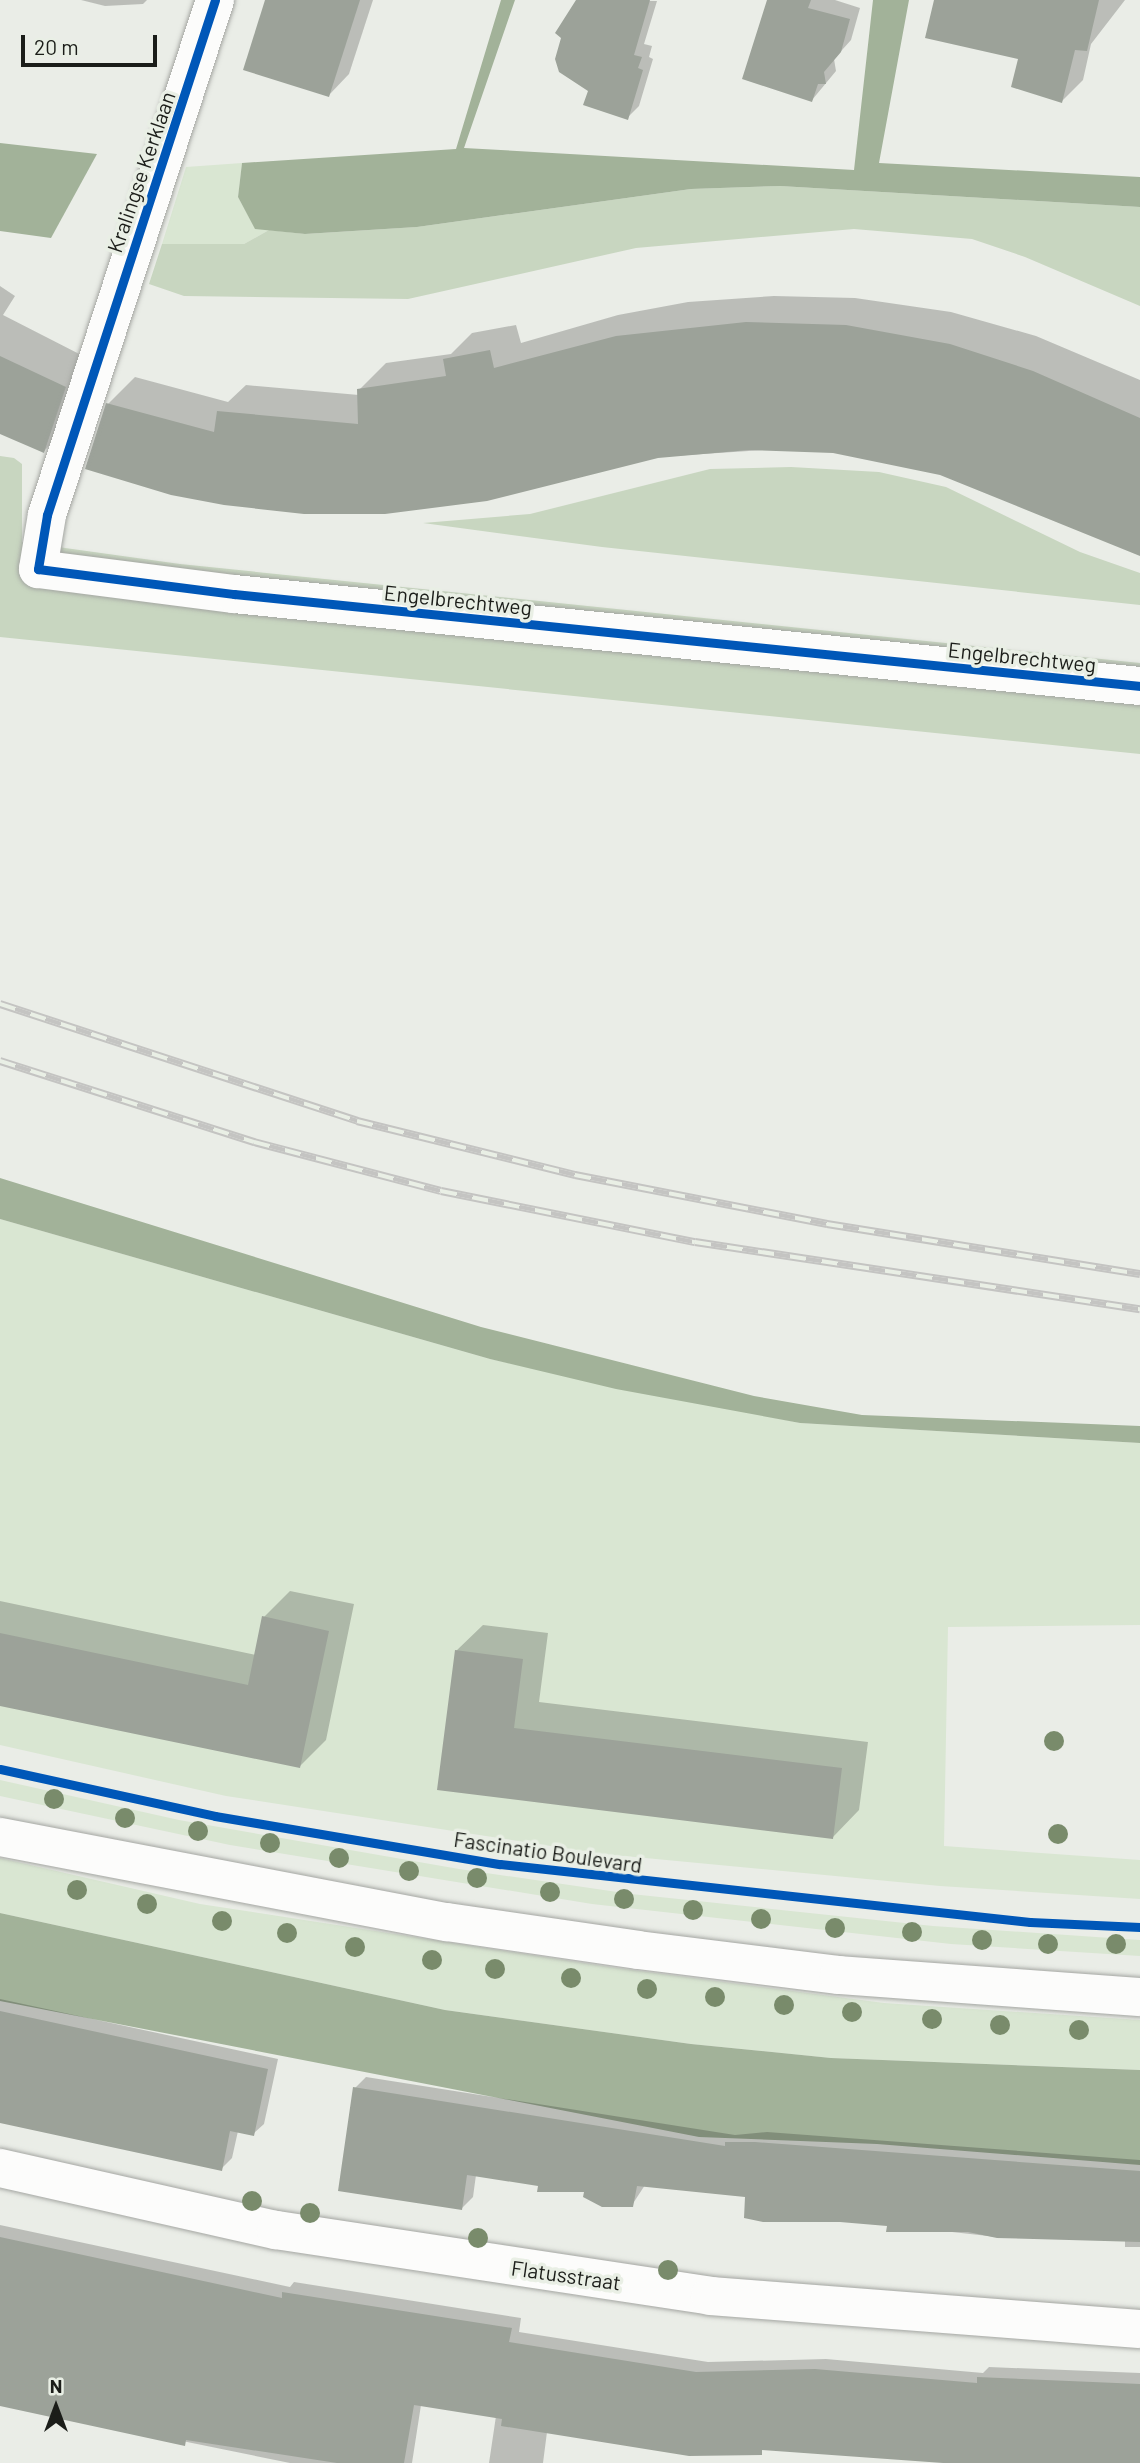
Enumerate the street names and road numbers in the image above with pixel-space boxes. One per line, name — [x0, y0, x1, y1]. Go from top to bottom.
street label: Kralingse Kerklaan — [102, 88, 180, 256]
street label: Engelbrechtweg — [383, 580, 533, 620]
street label: Engelbrechtweg — [947, 637, 1097, 677]
street label: Fascinatio Boulevard — [452, 1826, 644, 1878]
street label: Flatusstraat — [510, 2255, 622, 2295]

